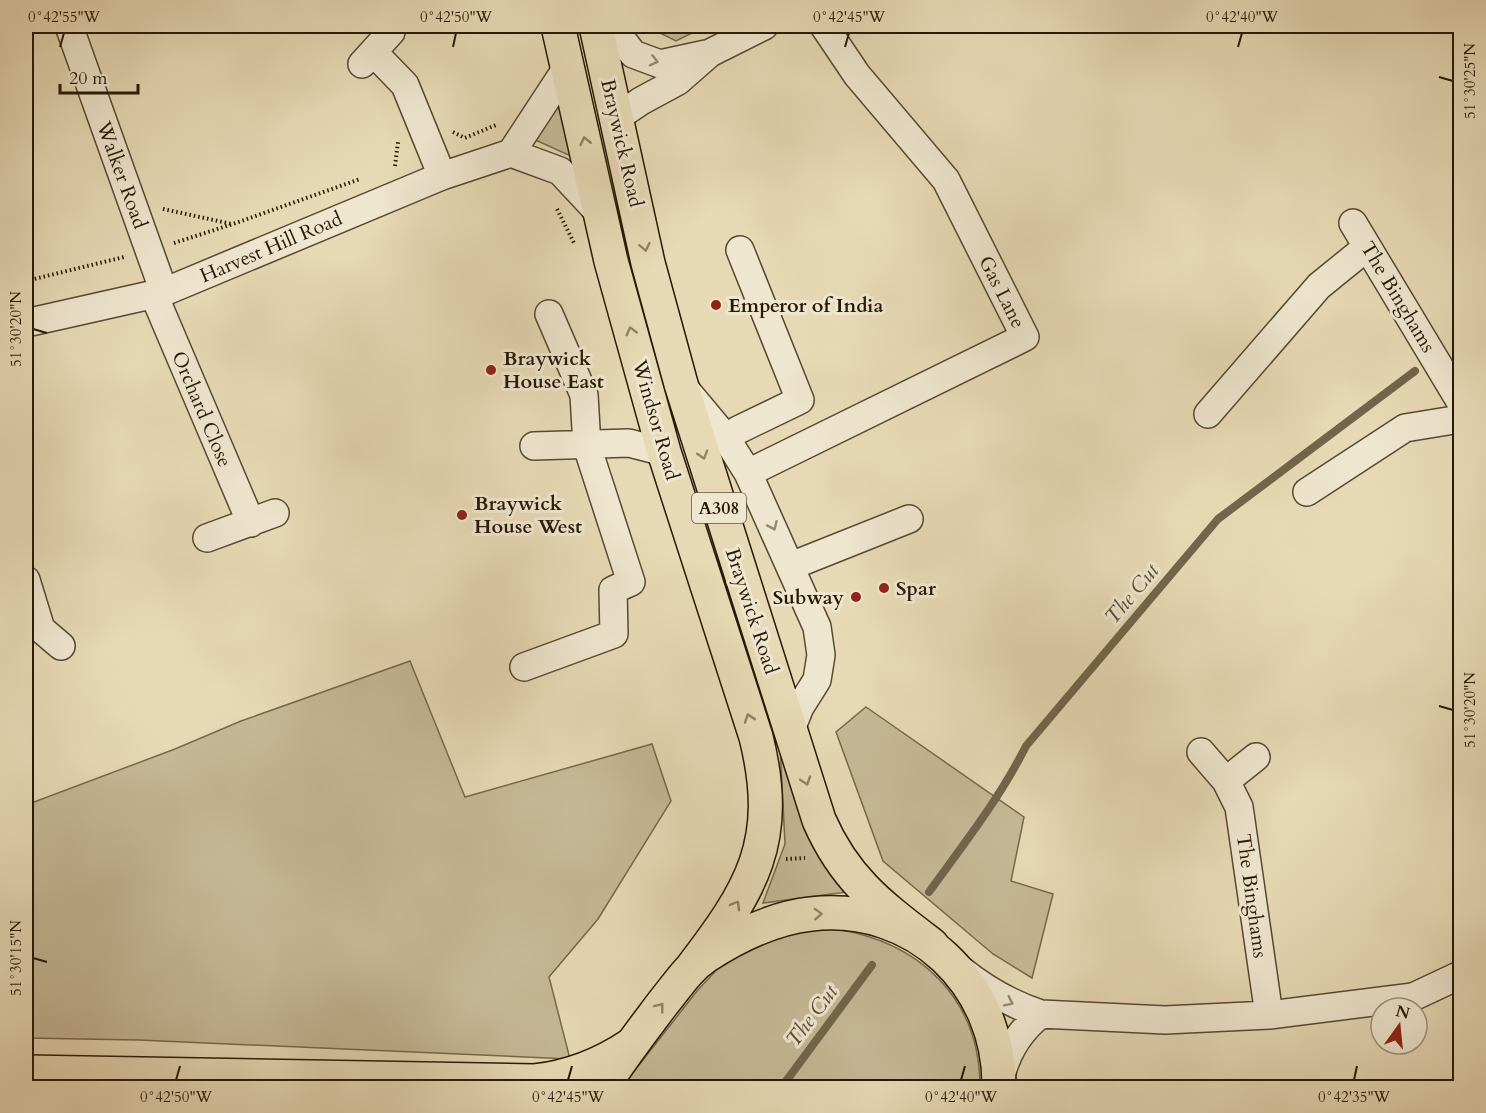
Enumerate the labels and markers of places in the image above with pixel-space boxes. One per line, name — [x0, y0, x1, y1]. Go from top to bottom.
place label: Emperor of India — [728, 292, 883, 319]
marker: Emperor of India — [709, 298, 723, 312]
place label: Braywick House East — [503, 345, 604, 395]
marker: Braywick House East — [484, 363, 498, 377]
place label: Braywick House West — [474, 490, 582, 540]
marker: Braywick House West — [455, 508, 469, 522]
place label: Spar — [896, 575, 937, 602]
marker: Spar — [877, 581, 891, 595]
place label: Subway — [773, 584, 845, 611]
marker: Subway — [849, 590, 863, 604]

